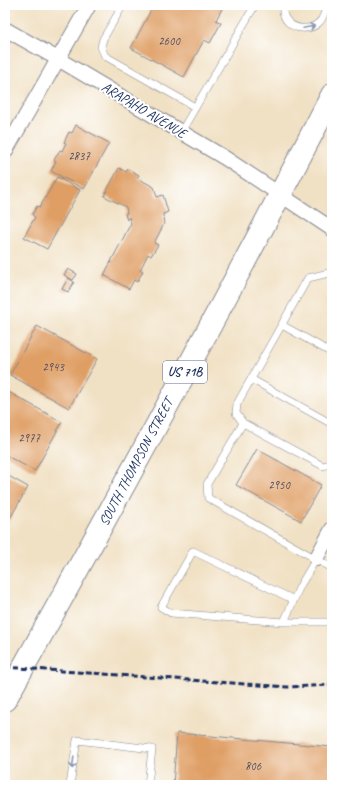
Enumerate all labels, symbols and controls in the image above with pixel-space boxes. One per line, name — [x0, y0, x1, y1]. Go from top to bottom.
one-way arrow — [302, 23, 315, 31]
house number: 2600 — [158, 33, 181, 49]
street label: ARAPAHO AVENUE — [99, 78, 191, 143]
house number: 2837 — [68, 148, 90, 164]
house number: 2943 — [42, 359, 65, 375]
road number: US 71B — [163, 361, 207, 383]
street label: SOUTH THOMPSON STREET — [95, 392, 179, 529]
house number: 2977 — [18, 430, 40, 446]
house number: 2950 — [268, 477, 291, 493]
one-way arrow — [70, 756, 77, 769]
house number: 806 — [245, 758, 262, 774]

